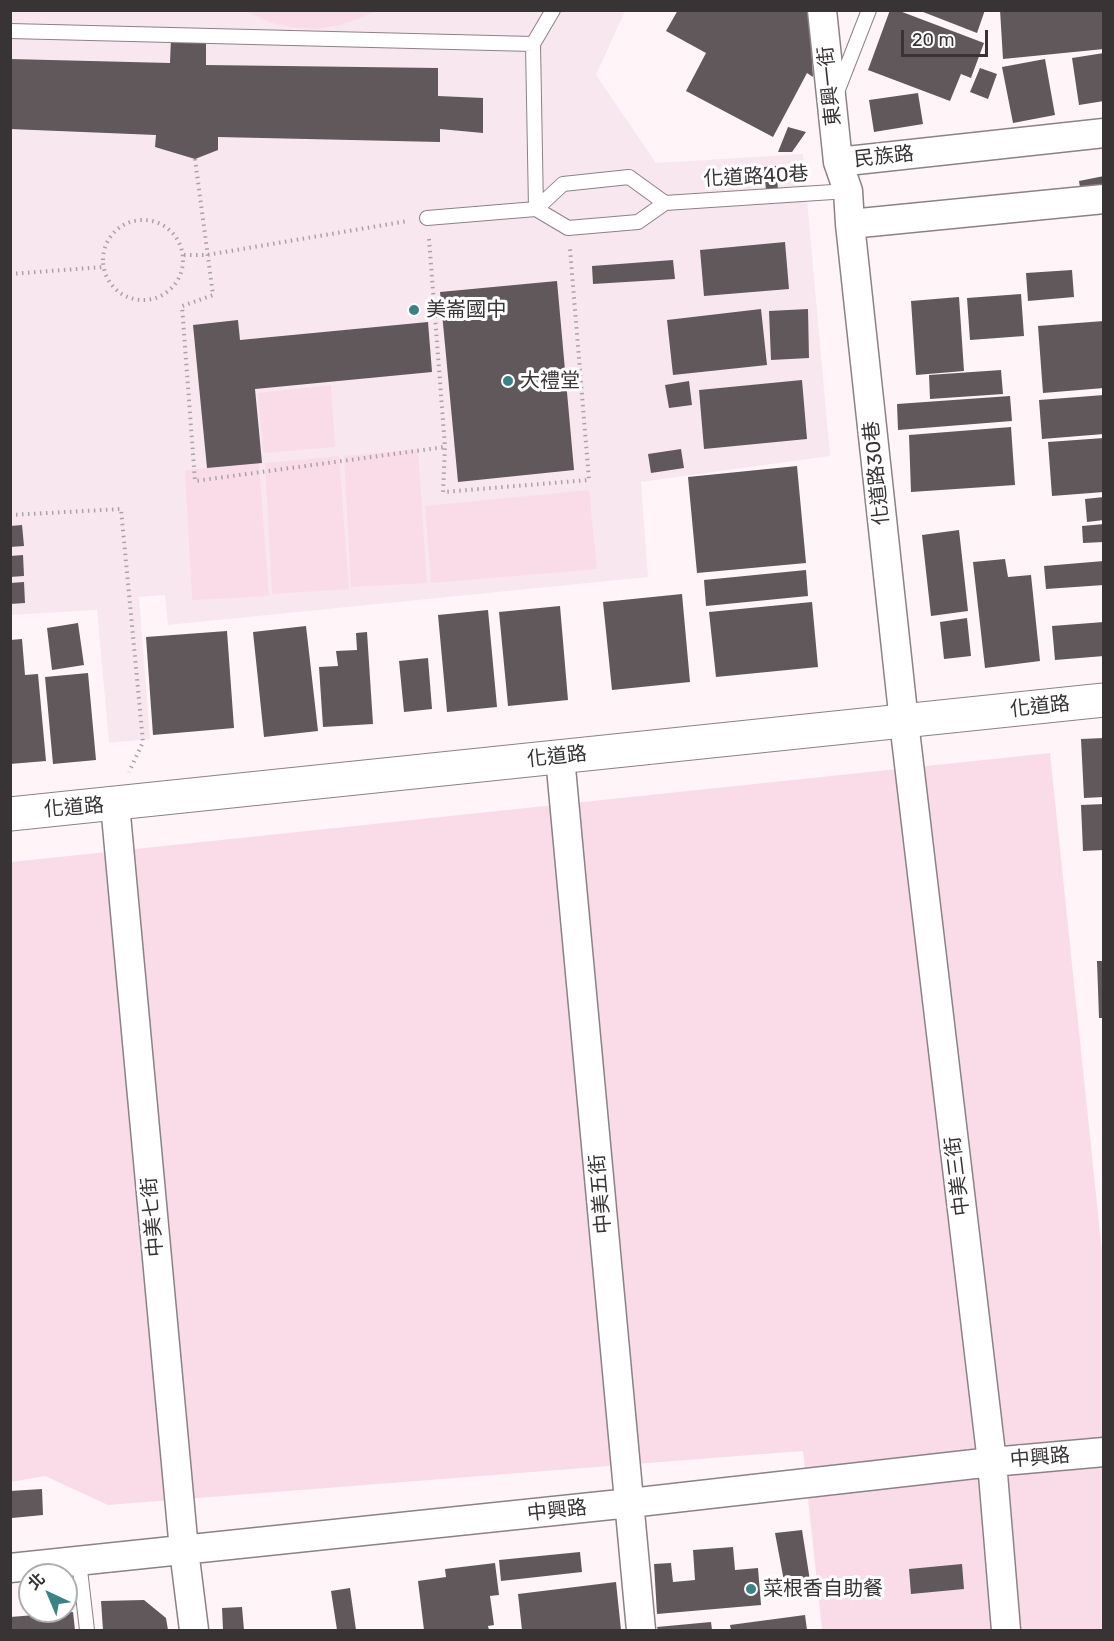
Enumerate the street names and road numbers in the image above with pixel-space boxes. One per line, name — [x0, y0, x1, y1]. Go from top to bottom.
street label: 東興一街 — [814, 45, 846, 127]
street label: 民族路 — [853, 142, 915, 172]
street label: 化道路40巷 — [703, 162, 809, 192]
street label: 化道路30巷 — [860, 420, 894, 526]
street label: 化道路 — [1009, 692, 1071, 722]
street label: 化道路 — [526, 742, 588, 772]
street label: 化道路 — [43, 793, 105, 823]
street label: 中美三街 — [941, 1135, 975, 1217]
street label: 中美五街 — [586, 1153, 616, 1235]
street label: 中美七街 — [138, 1176, 168, 1258]
street label: 中興路 — [1009, 1443, 1071, 1473]
street label: 中興路 — [526, 1496, 588, 1526]

